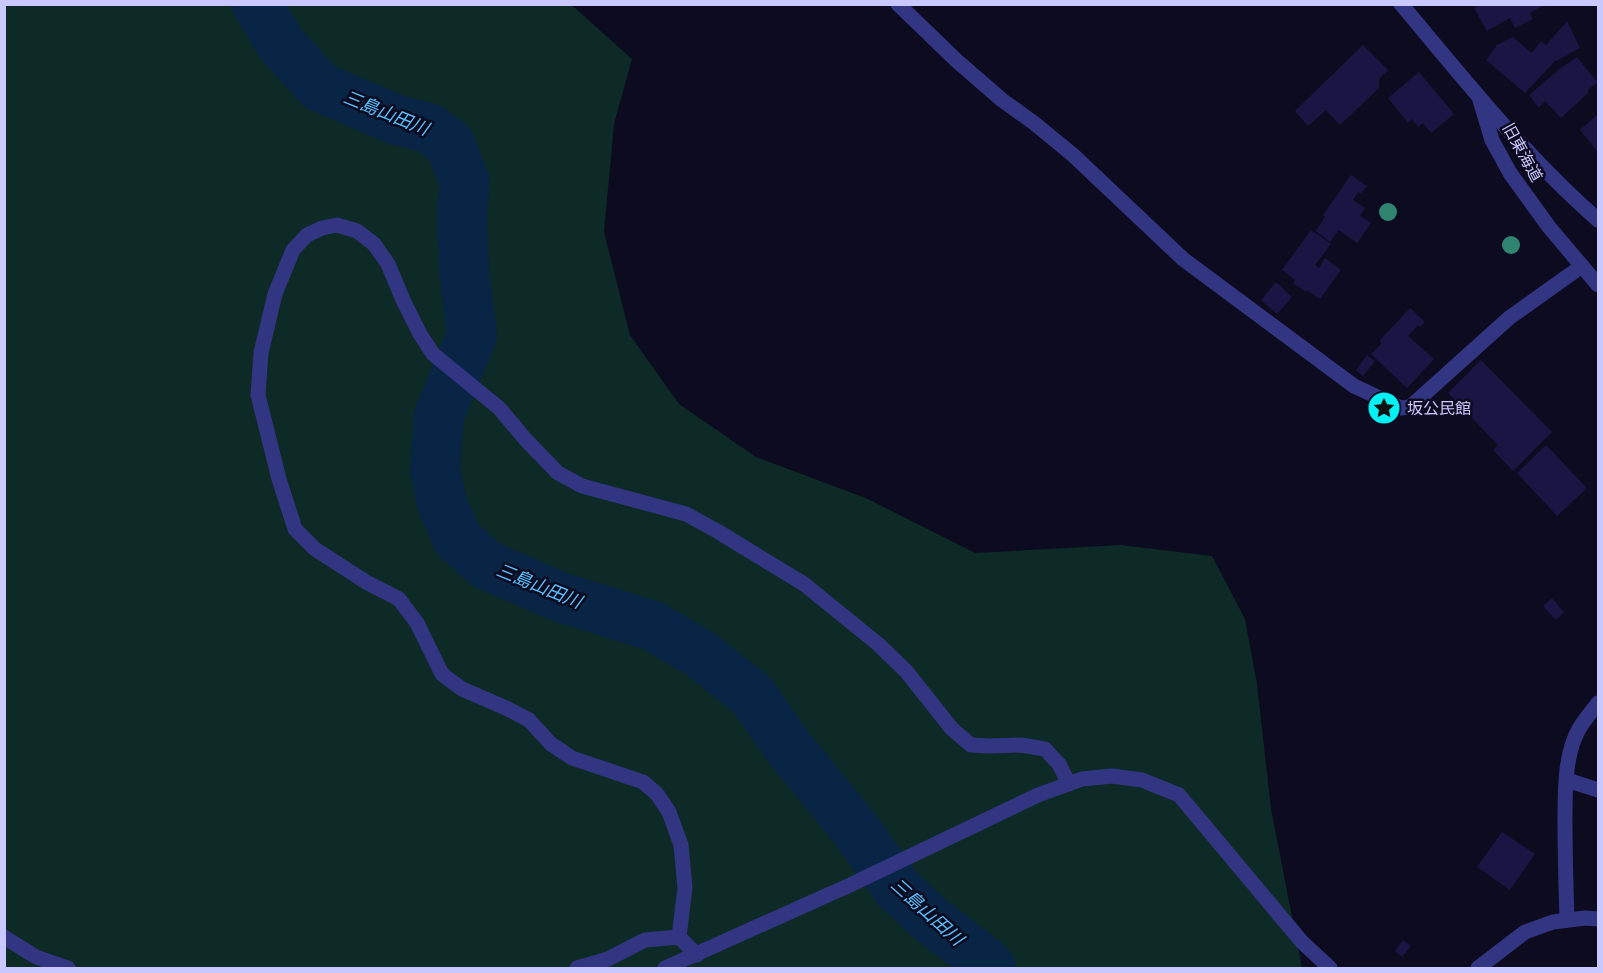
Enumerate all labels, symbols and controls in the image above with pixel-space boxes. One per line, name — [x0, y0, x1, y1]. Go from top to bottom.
water label: 三島山田川 — [339, 85, 434, 143]
street label: 旧東海道 — [1497, 119, 1547, 186]
place icon: 坂公民館 — [1366, 390, 1402, 426]
place label: 坂公民館 — [1407, 398, 1471, 420]
water label: 三島山田川 — [492, 558, 587, 616]
water label: 三島山田川 — [885, 873, 970, 953]

